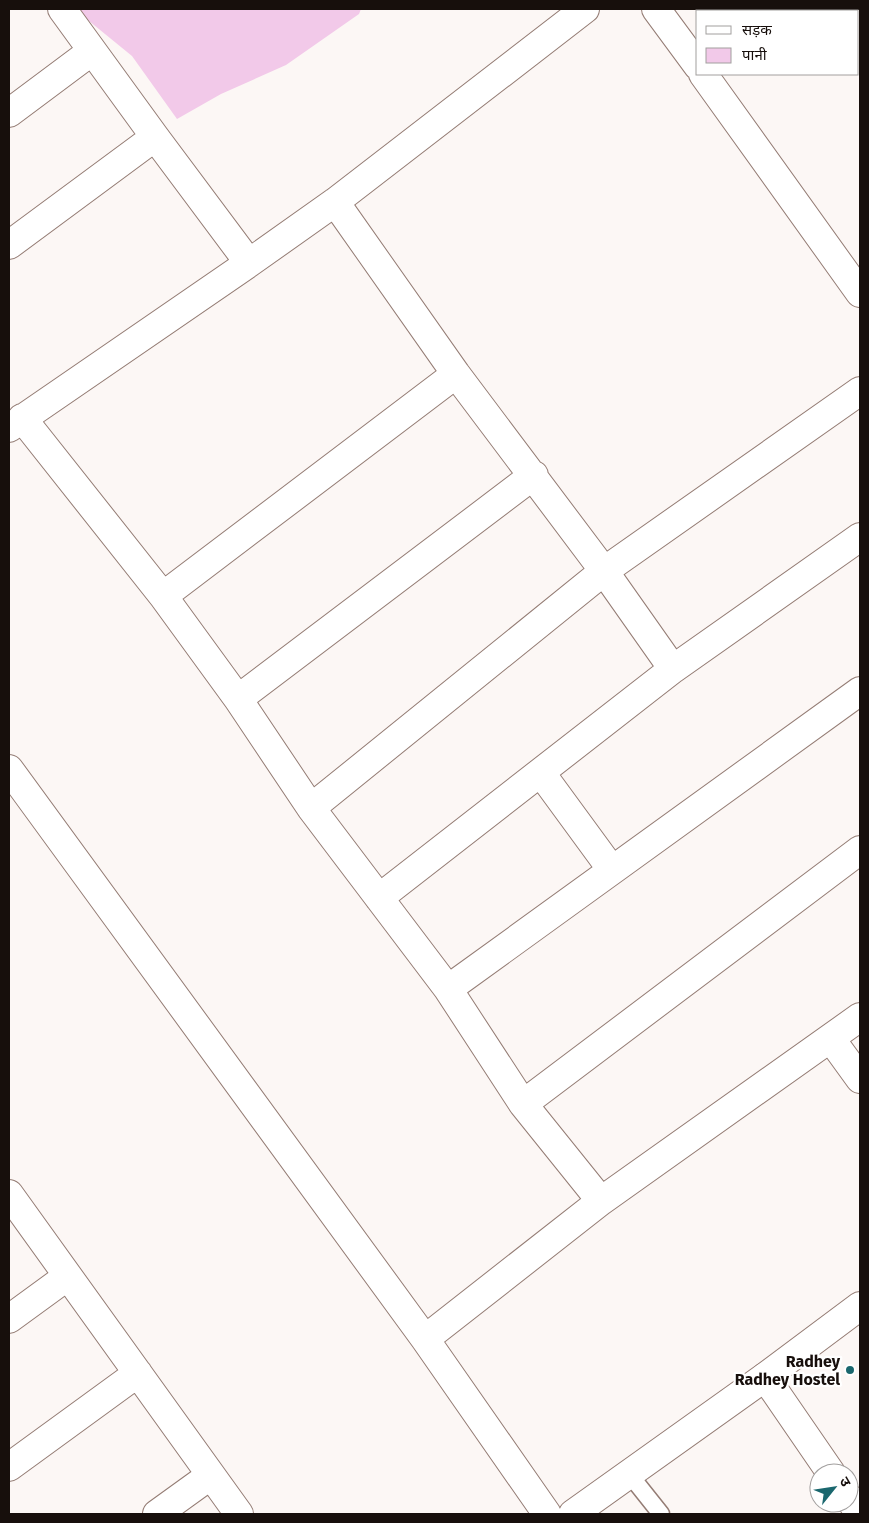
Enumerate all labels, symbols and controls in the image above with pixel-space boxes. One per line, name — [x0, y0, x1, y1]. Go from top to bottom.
legend — [696, 10, 859, 75]
text: सड़क — [742, 21, 772, 39]
text: पानी — [742, 46, 768, 64]
place label: Radhey Radhey Hostel — [735, 1352, 841, 1389]
marker: Radhey Radhey Hostel — [844, 1364, 856, 1376]
north arrow — [809, 1463, 859, 1513]
text: उ — [835, 1474, 855, 1490]

